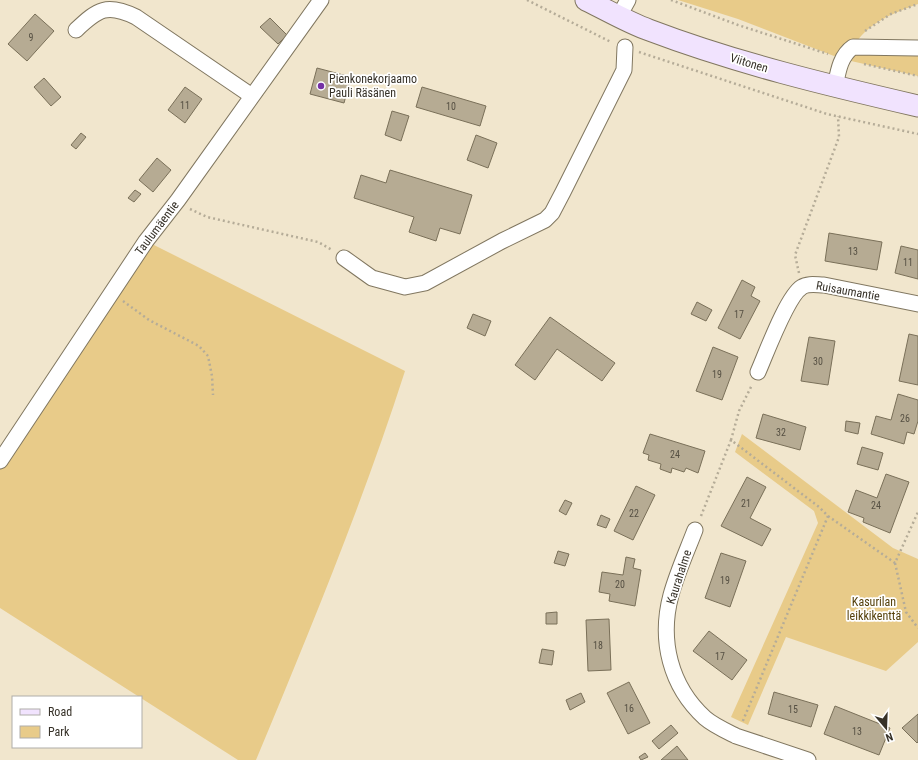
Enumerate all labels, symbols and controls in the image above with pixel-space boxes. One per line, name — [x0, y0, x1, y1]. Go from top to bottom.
house number: 9 — [29, 32, 34, 43]
street label: Viitonen — [728, 51, 770, 75]
place label: Pienkonekorjaamo Pauli Räsänen — [329, 72, 417, 100]
marker: Pienkonekorjaamo Pauli Räsänen — [316, 81, 326, 91]
house number: 11 — [180, 100, 190, 111]
house number: 10 — [446, 101, 456, 112]
street label: Taulumäentie — [132, 198, 182, 258]
house number: 13 — [848, 246, 858, 257]
house number: 11 — [903, 257, 913, 268]
street label: Ruisaumantie — [815, 279, 881, 304]
house number: 17 — [734, 309, 744, 320]
house number: 30 — [813, 356, 823, 367]
house number: 19 — [712, 369, 722, 380]
house number: 26 — [900, 413, 910, 424]
house number: 32 — [776, 427, 786, 438]
house number: 24 — [670, 449, 680, 460]
house number: 21 — [741, 498, 751, 509]
house number: 24 — [871, 500, 881, 511]
house number: 22 — [629, 508, 639, 519]
street label: Kaurahalme — [664, 548, 694, 606]
house number: 19 — [720, 575, 730, 586]
house number: 20 — [615, 579, 625, 590]
park label: Kasurilan leikkikenttä — [847, 595, 901, 623]
house number: 18 — [593, 640, 603, 651]
house number: 17 — [715, 651, 725, 662]
legend — [12, 696, 142, 748]
house number: 16 — [624, 703, 634, 714]
house number: 15 — [788, 704, 798, 715]
text: Road — [48, 705, 72, 719]
north arrow — [866, 708, 906, 748]
text: Park — [48, 725, 70, 739]
house number: 13 — [852, 726, 862, 737]
text: N — [884, 730, 894, 744]

